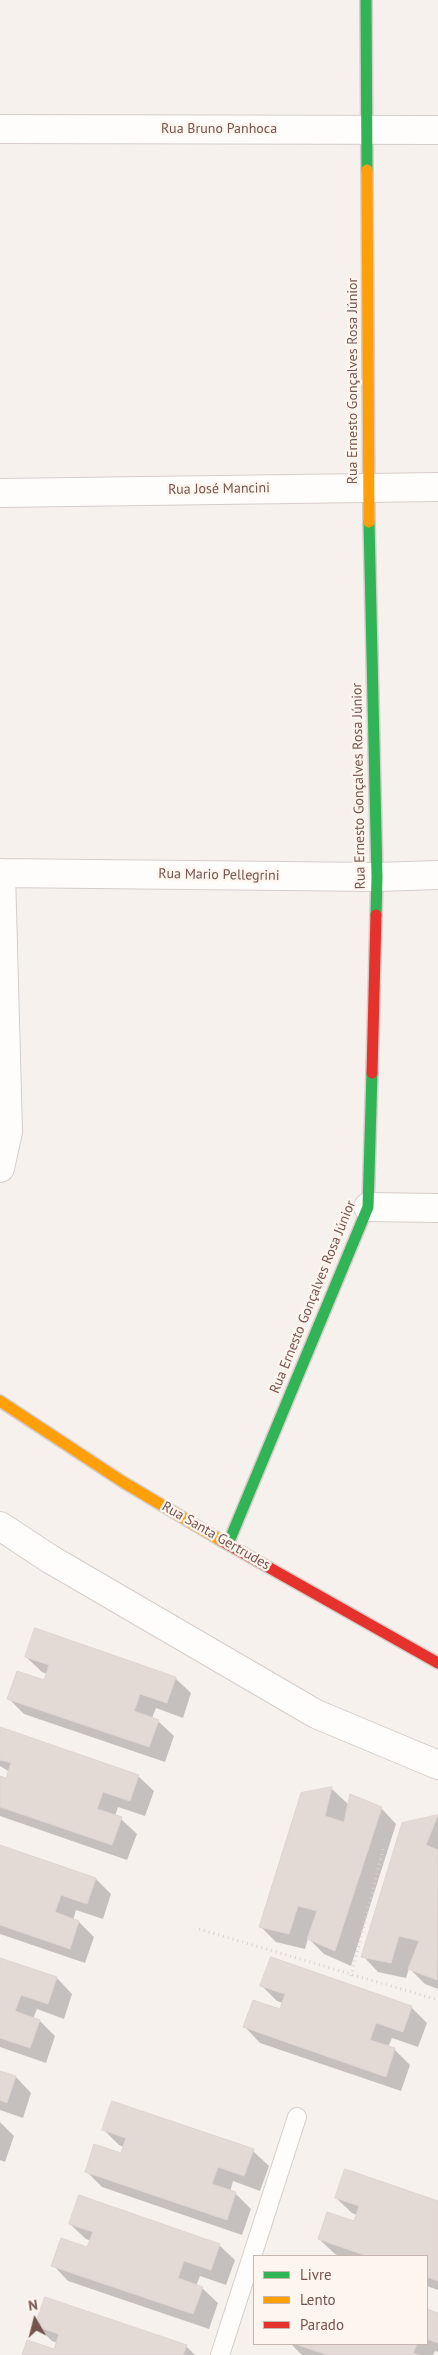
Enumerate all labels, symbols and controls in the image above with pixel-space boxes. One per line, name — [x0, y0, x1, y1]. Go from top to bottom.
street label: Rua Bruno Panhoca — [161, 121, 277, 137]
street label: Rua Ernesto Gonçalves Rosa Júnior — [345, 278, 361, 484]
street label: Rua José Mancini — [168, 480, 270, 498]
street label: Rua Ernesto Gonçalves Rosa Júnior — [349, 683, 369, 889]
street label: Rua Mario Pellegrini — [158, 866, 280, 884]
street label: Rua Ernesto Gonçalves Rosa Júnior — [267, 1198, 359, 1396]
street label: Rua Santa Gertrudes — [159, 1498, 273, 1574]
legend — [253, 2255, 428, 2345]
text: Livre — [300, 2265, 332, 2284]
text: Lento — [300, 2290, 336, 2309]
north arrow — [10, 2295, 60, 2345]
text: N — [27, 2296, 39, 2315]
text: Parado — [300, 2315, 344, 2334]

